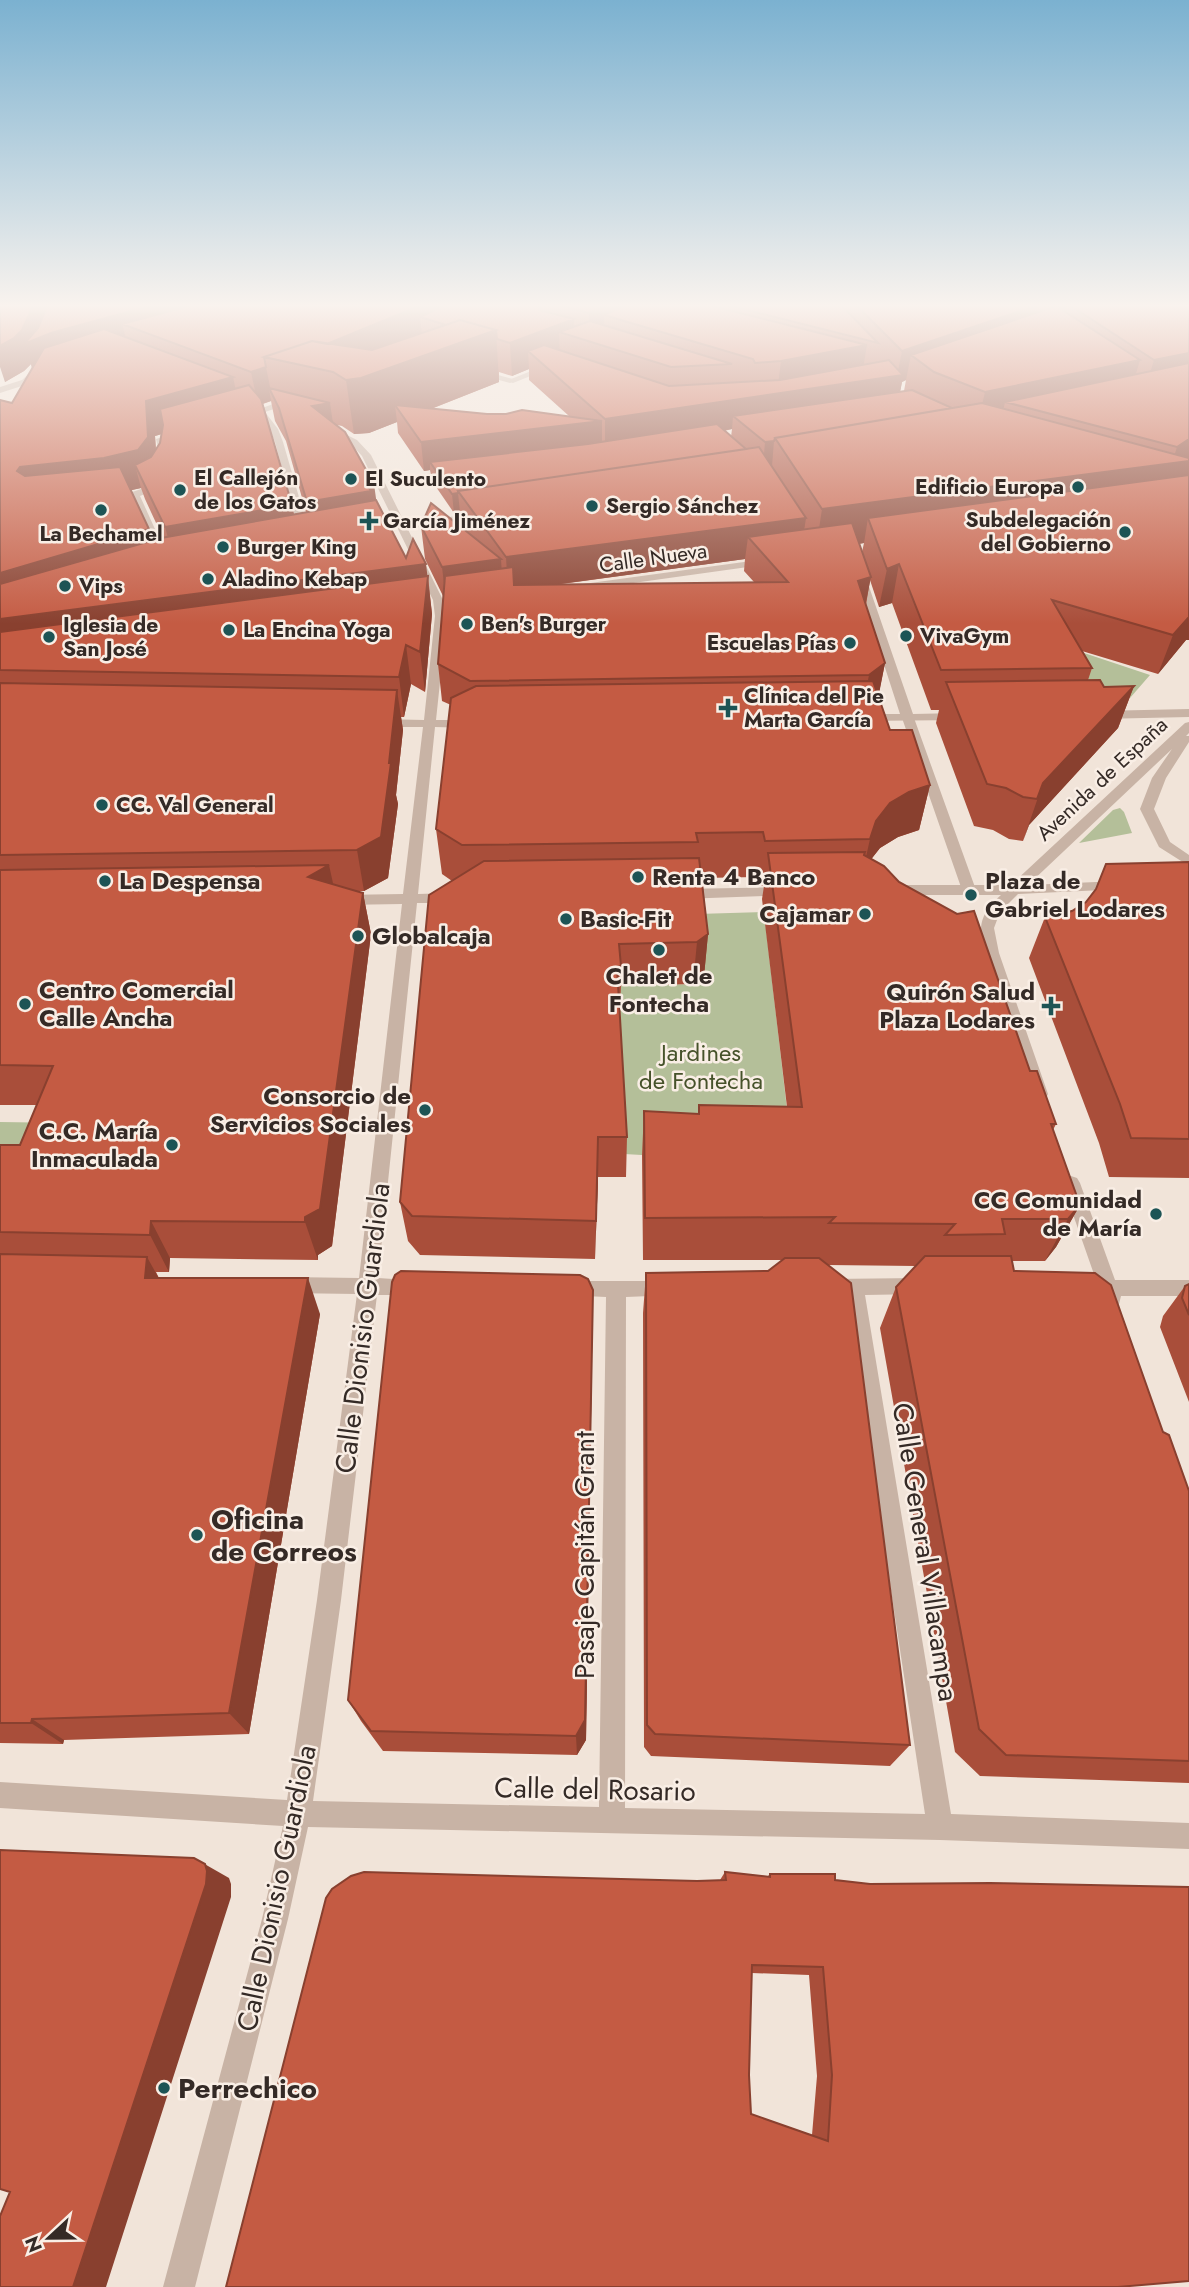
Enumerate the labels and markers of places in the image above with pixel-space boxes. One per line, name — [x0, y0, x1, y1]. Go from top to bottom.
place label: El Callejón de los Gatos — [194, 463, 317, 517]
place label: El Suculento — [365, 464, 486, 494]
marker: El Suculento — [343, 471, 359, 487]
place label: Edificio Europa — [915, 472, 1064, 502]
marker: Edificio Europa — [1070, 479, 1086, 495]
marker: El Callejón de los Gatos — [172, 482, 188, 498]
place label: Sergio Sánchez — [606, 491, 758, 521]
marker: Sergio Sánchez — [584, 498, 600, 514]
marker: La Bechamel — [93, 502, 109, 518]
place label: Subdelegación del Gobierno — [965, 505, 1111, 559]
place label: García Jiménez — [383, 506, 530, 536]
marker: García Jiménez — [361, 513, 377, 529]
place label: La Bechamel — [39, 519, 163, 549]
marker: Subdelegación del Gobierno — [1117, 524, 1133, 540]
place label: Burger King — [237, 532, 356, 562]
marker: Burger King — [215, 539, 231, 555]
place label: Aladino Kebap — [221, 564, 367, 594]
place label: Vips — [78, 571, 123, 601]
marker: Aladino Kebap — [200, 571, 216, 587]
marker: Vips — [57, 578, 73, 594]
place label: Ben's Burger — [481, 609, 607, 639]
place label: Iglesia de San José — [63, 610, 158, 664]
place label: La Encina Yoga — [243, 615, 391, 645]
marker: Ben's Burger — [459, 616, 475, 632]
place label: VivaGym — [919, 621, 1009, 651]
marker: La Encina Yoga — [221, 622, 237, 638]
place label: Escuelas Pías — [707, 628, 836, 658]
marker: VivaGym — [898, 628, 914, 644]
marker: Iglesia de San José — [41, 629, 57, 645]
marker: Escuelas Pías — [842, 635, 858, 651]
place label: Clínica del Pie Marta García — [744, 681, 884, 735]
marker: Clínica del Pie Marta García — [718, 698, 738, 718]
place label: CC. Val General — [116, 790, 274, 820]
marker: CC. Val General — [94, 797, 110, 813]
place label: Renta 4 Banco — [652, 859, 816, 894]
place label: La Despensa — [119, 863, 260, 898]
place label: Plaza de Gabriel Lodares — [985, 863, 1165, 926]
marker: Renta 4 Banco — [630, 869, 646, 885]
marker: La Despensa — [97, 873, 113, 889]
marker: Plaza de Gabriel Lodares — [963, 887, 979, 903]
place label: Cajamar — [759, 896, 851, 931]
place label: Basic-Fit — [580, 901, 672, 936]
marker: Cajamar — [857, 906, 873, 922]
marker: Basic-Fit — [558, 911, 574, 927]
place label: Globalcaja — [372, 918, 491, 953]
marker: Globalcaja — [350, 928, 366, 944]
marker: Chalet de Fontecha — [651, 942, 667, 958]
place label: Chalet de Fontecha — [605, 958, 713, 1021]
place label: Centro Comercial Calle Ancha — [39, 972, 234, 1035]
place label: Quirón Salud Plaza Lodares — [879, 974, 1035, 1037]
marker: Centro Comercial Calle Ancha — [17, 996, 33, 1012]
marker: Quirón Salud Plaza Lodares — [1041, 996, 1061, 1016]
place label: Consorcio de Servicios Sociales — [210, 1078, 411, 1141]
marker: Consorcio de Servicios Sociales — [417, 1102, 433, 1118]
place label: C.C. María Inmaculada — [31, 1113, 158, 1176]
marker: C.C. María Inmaculada — [164, 1137, 180, 1153]
place label: CC Comunidad de María — [974, 1182, 1142, 1245]
marker: CC Comunidad de María — [1148, 1206, 1164, 1222]
place label: Oficina de Correos — [211, 1499, 357, 1572]
marker: Oficina de Correos — [189, 1527, 205, 1543]
place label: Perrechico — [178, 2068, 317, 2109]
marker: Perrechico — [156, 2080, 172, 2096]

